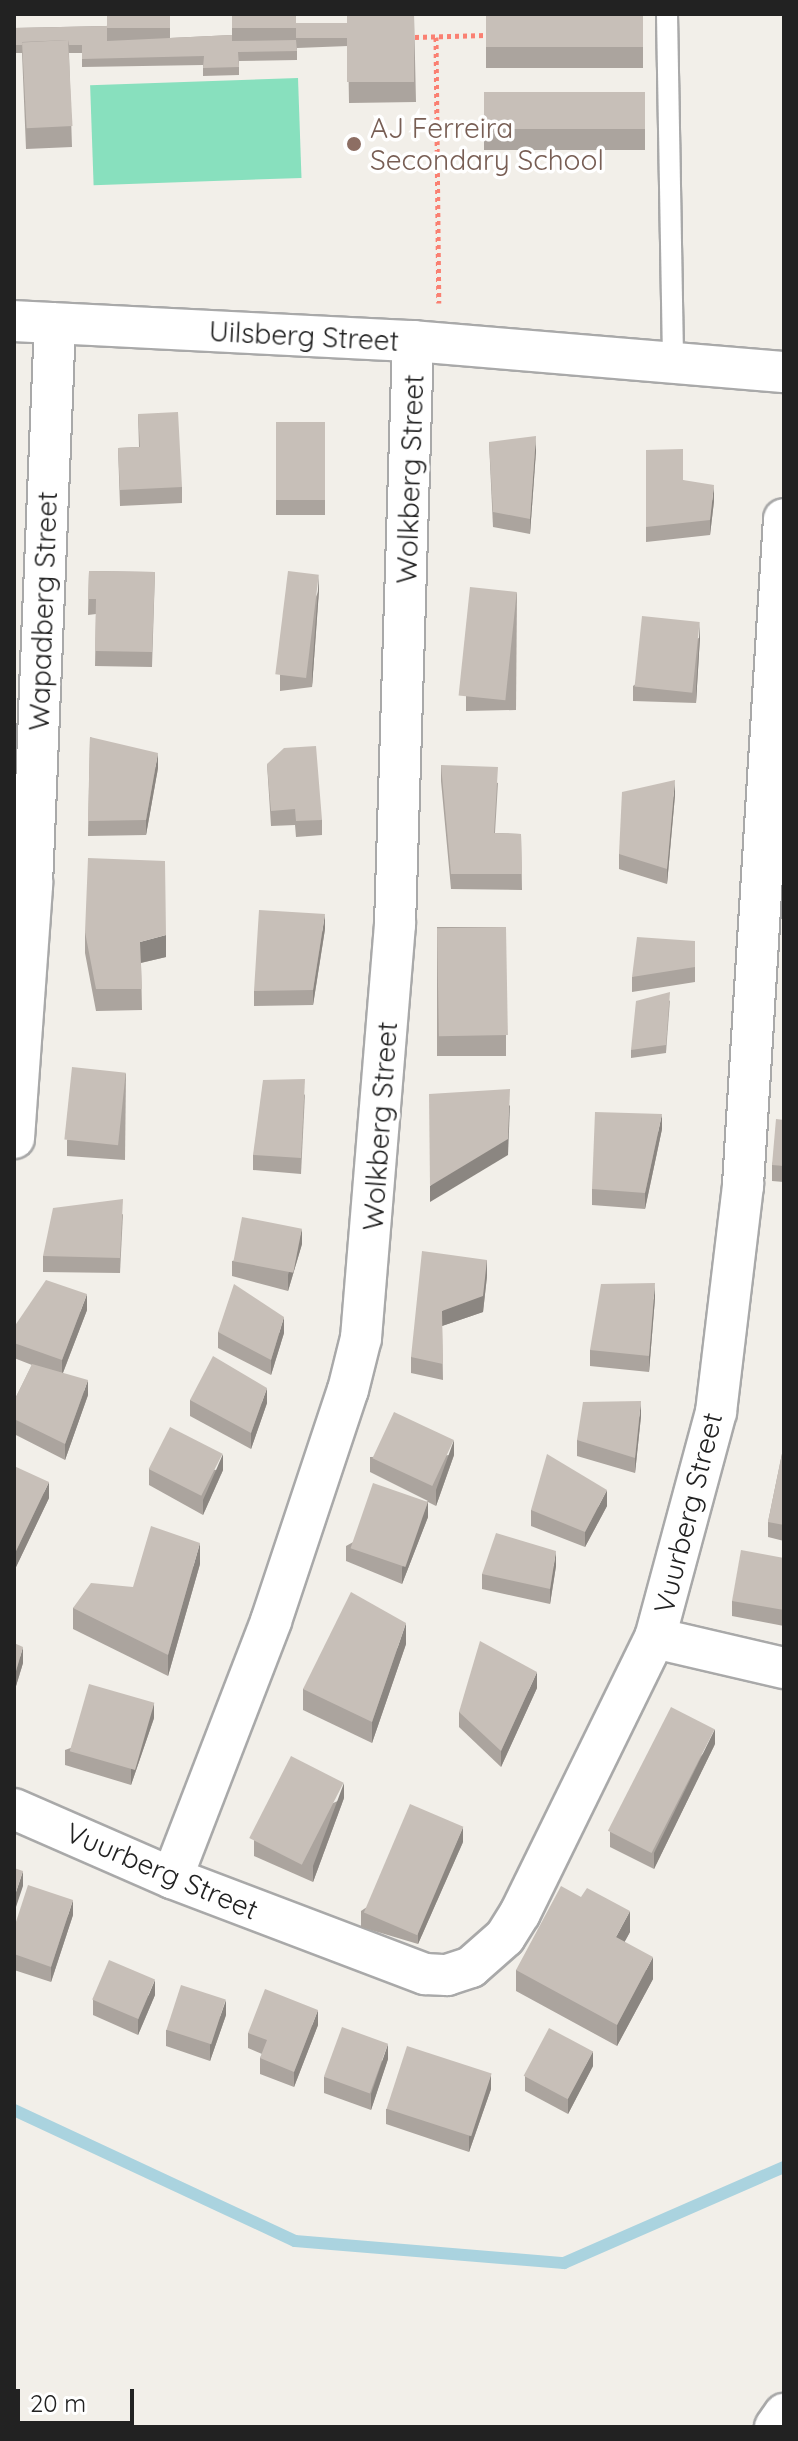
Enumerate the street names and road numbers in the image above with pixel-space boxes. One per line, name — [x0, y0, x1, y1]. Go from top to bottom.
street label: Uilsberg Street — [208, 314, 400, 358]
street label: Wolkberg Street — [390, 374, 430, 584]
street label: Wapadberg Street — [22, 491, 64, 731]
street label: Wolkberg Street — [356, 1020, 404, 1232]
street label: Vuurberg Street — [647, 1409, 729, 1617]
street label: Vuurberg Street — [61, 1815, 263, 1927]

